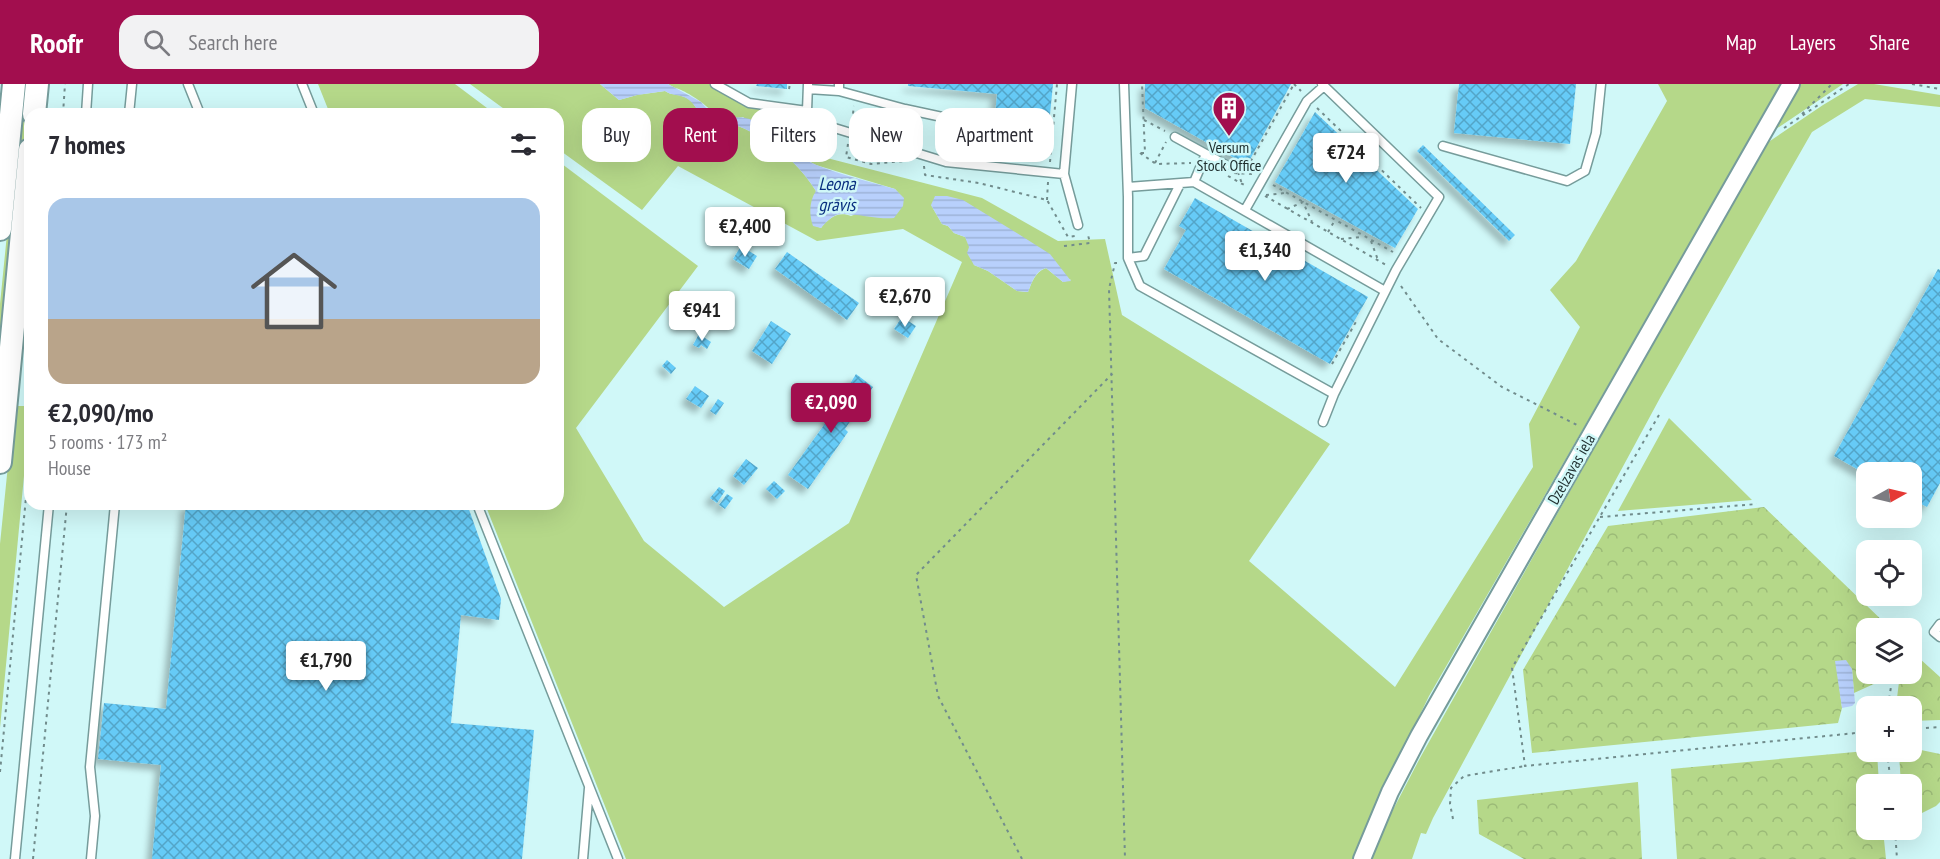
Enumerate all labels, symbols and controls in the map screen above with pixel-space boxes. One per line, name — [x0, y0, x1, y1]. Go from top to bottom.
search box — [119, 15, 539, 69]
text: Roofr — [30, 24, 83, 61]
icon: search — [140, 26, 173, 59]
text: Search here — [188, 28, 278, 56]
text: Map — [1726, 29, 1757, 56]
text: Layers — [1790, 29, 1836, 56]
text: Share — [1869, 29, 1910, 56]
building icon: Versum Stock Office — [1211, 90, 1247, 137]
chip: Buy — [582, 108, 651, 162]
chip: Rent — [663, 108, 738, 162]
chip: Filters — [750, 108, 837, 162]
chip: New — [849, 108, 923, 162]
chip: Apartment — [935, 108, 1054, 162]
text: 7 homes — [48, 128, 125, 161]
icon: filters — [507, 128, 540, 161]
pin: €724 — [1310, 133, 1382, 184]
place label: Versum Stock Office — [1197, 137, 1261, 175]
text: €724 — [1327, 139, 1365, 165]
water label: Leona grāvis — [819, 172, 857, 216]
pin: €2,400 — [696, 207, 794, 258]
text: €2,400 — [719, 213, 771, 239]
pin: €1,340 — [1216, 231, 1314, 282]
icon: home — [240, 237, 348, 345]
text: €1,340 — [1239, 237, 1291, 263]
pin: €2,670 — [856, 277, 954, 328]
text: €2,670 — [879, 283, 931, 309]
pin: €941 — [666, 291, 738, 342]
text: €941 — [683, 297, 721, 323]
pin: €2,090 — [782, 383, 880, 434]
text: €2,090 — [805, 389, 857, 415]
text: €2,090/mo — [48, 396, 154, 429]
text: 5 rooms · 173 m² — [48, 429, 167, 455]
street label: Dzelzavas iela — [1543, 430, 1599, 508]
text: House — [48, 455, 91, 481]
north arrow — [1856, 462, 1922, 528]
map controls — [1856, 462, 1922, 840]
button: locate — [1856, 540, 1922, 606]
button: layers — [1856, 618, 1922, 684]
pin: €1,790 — [277, 641, 375, 692]
text: €1,790 — [300, 647, 352, 673]
button: + — [1856, 696, 1922, 762]
button: − — [1856, 774, 1922, 840]

